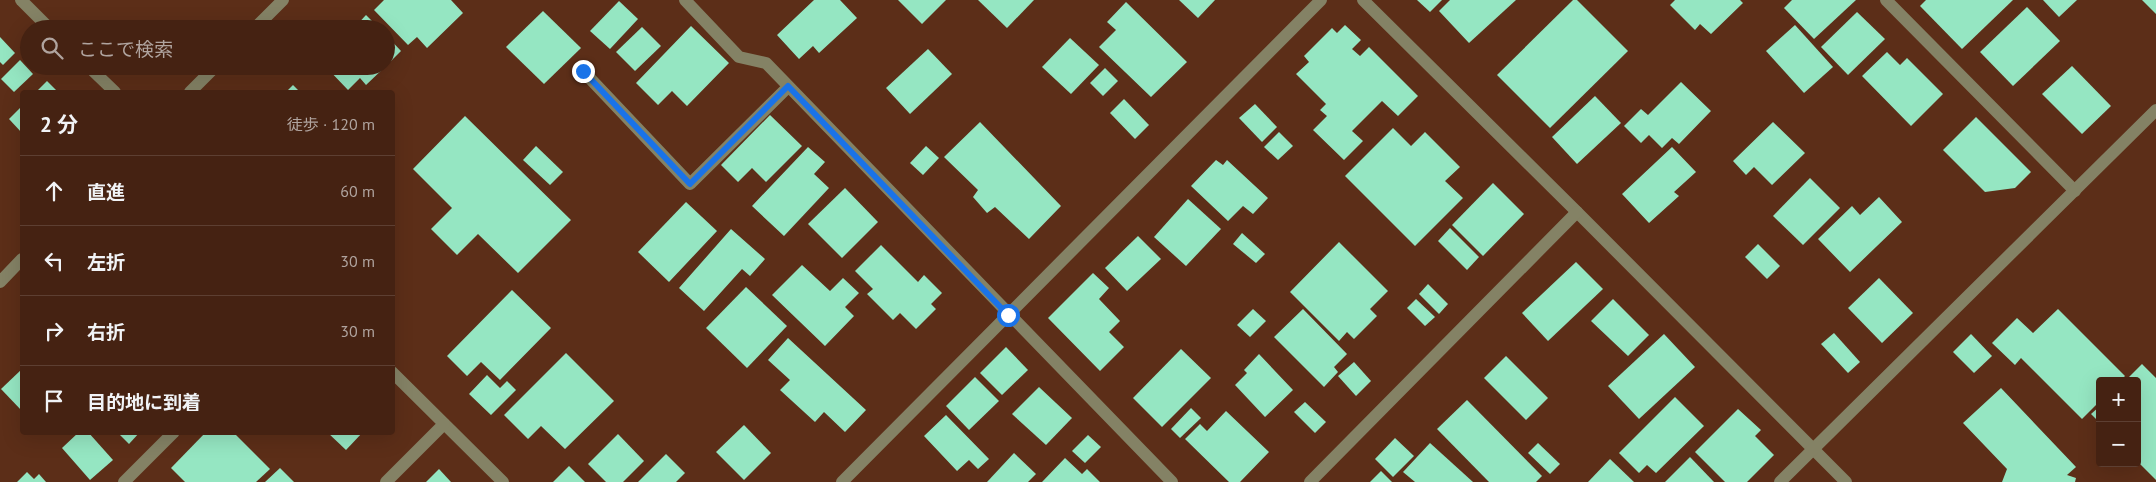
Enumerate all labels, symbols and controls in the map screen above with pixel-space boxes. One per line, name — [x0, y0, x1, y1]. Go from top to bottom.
search box — [20, 20, 395, 75]
icon: search — [38, 34, 66, 62]
text: ここで検索 — [78, 37, 173, 61]
route end — [572, 60, 595, 83]
text: 2 分 — [40, 111, 78, 138]
text: 徒歩 · 120 m — [287, 114, 375, 134]
icon: ahead — [40, 177, 68, 205]
text: 直進 — [87, 180, 125, 204]
text: 60 m — [340, 181, 375, 201]
icon: left — [40, 247, 68, 275]
text: 左折 — [87, 250, 125, 274]
text: 30 m — [340, 251, 375, 271]
route start — [997, 304, 1020, 327]
icon: right — [40, 317, 68, 345]
text: 右折 — [87, 320, 125, 344]
text: 30 m — [340, 321, 375, 341]
map controls — [2096, 377, 2141, 467]
button: + — [2096, 377, 2141, 422]
icon: arrive — [40, 387, 68, 415]
text: 目的地に到着 — [87, 390, 201, 414]
button: − — [2096, 422, 2141, 467]

